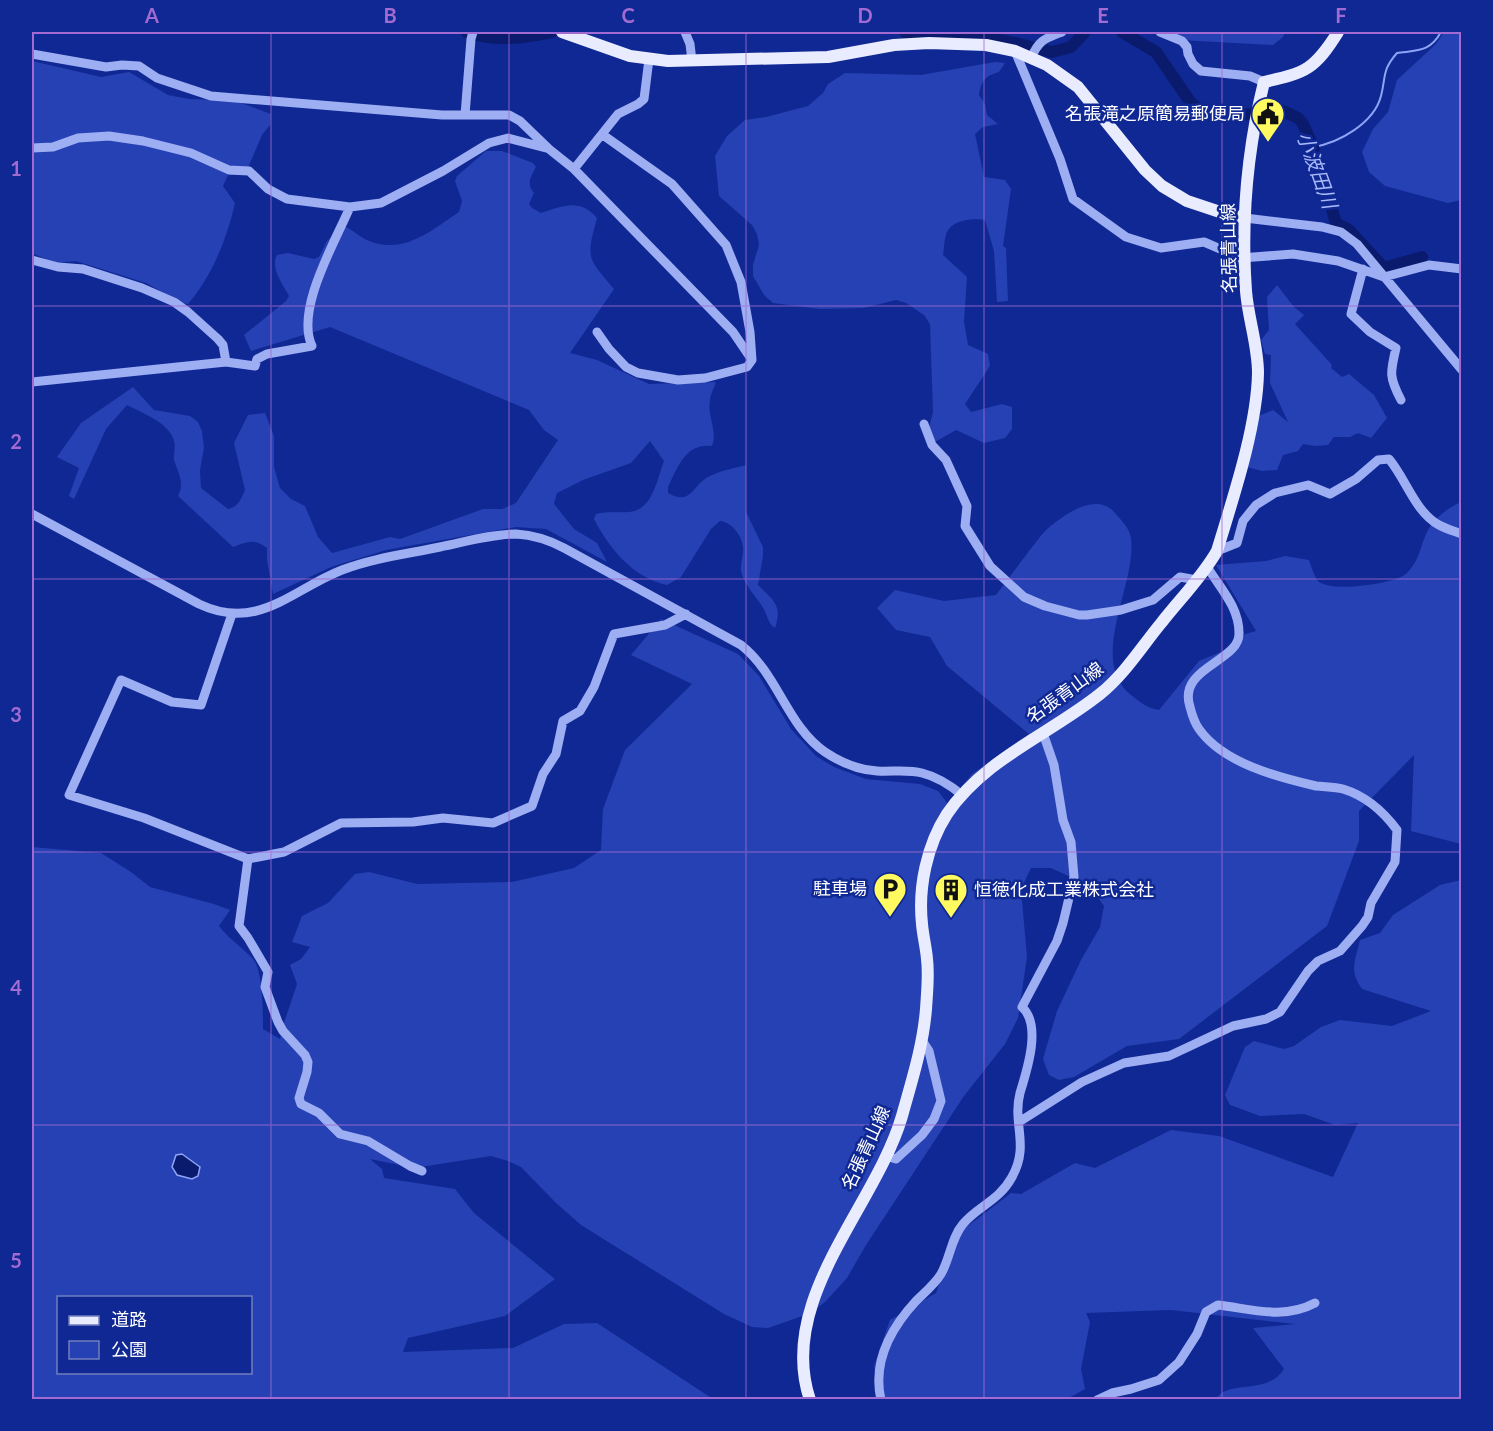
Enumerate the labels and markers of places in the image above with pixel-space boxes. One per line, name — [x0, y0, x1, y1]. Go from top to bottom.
public building icon: 名張滝之原簡易郵便局 — [1250, 96, 1286, 143]
place label: 名張滝之原簡易郵便局 — [1065, 102, 1245, 124]
parking icon: 駐車場 — [872, 871, 908, 918]
building icon: 恒徳化成工業株式会社 — [933, 872, 969, 919]
place label: 駐車場 — [813, 877, 867, 899]
place label: 恒徳化成工業株式会社 — [974, 878, 1154, 900]

